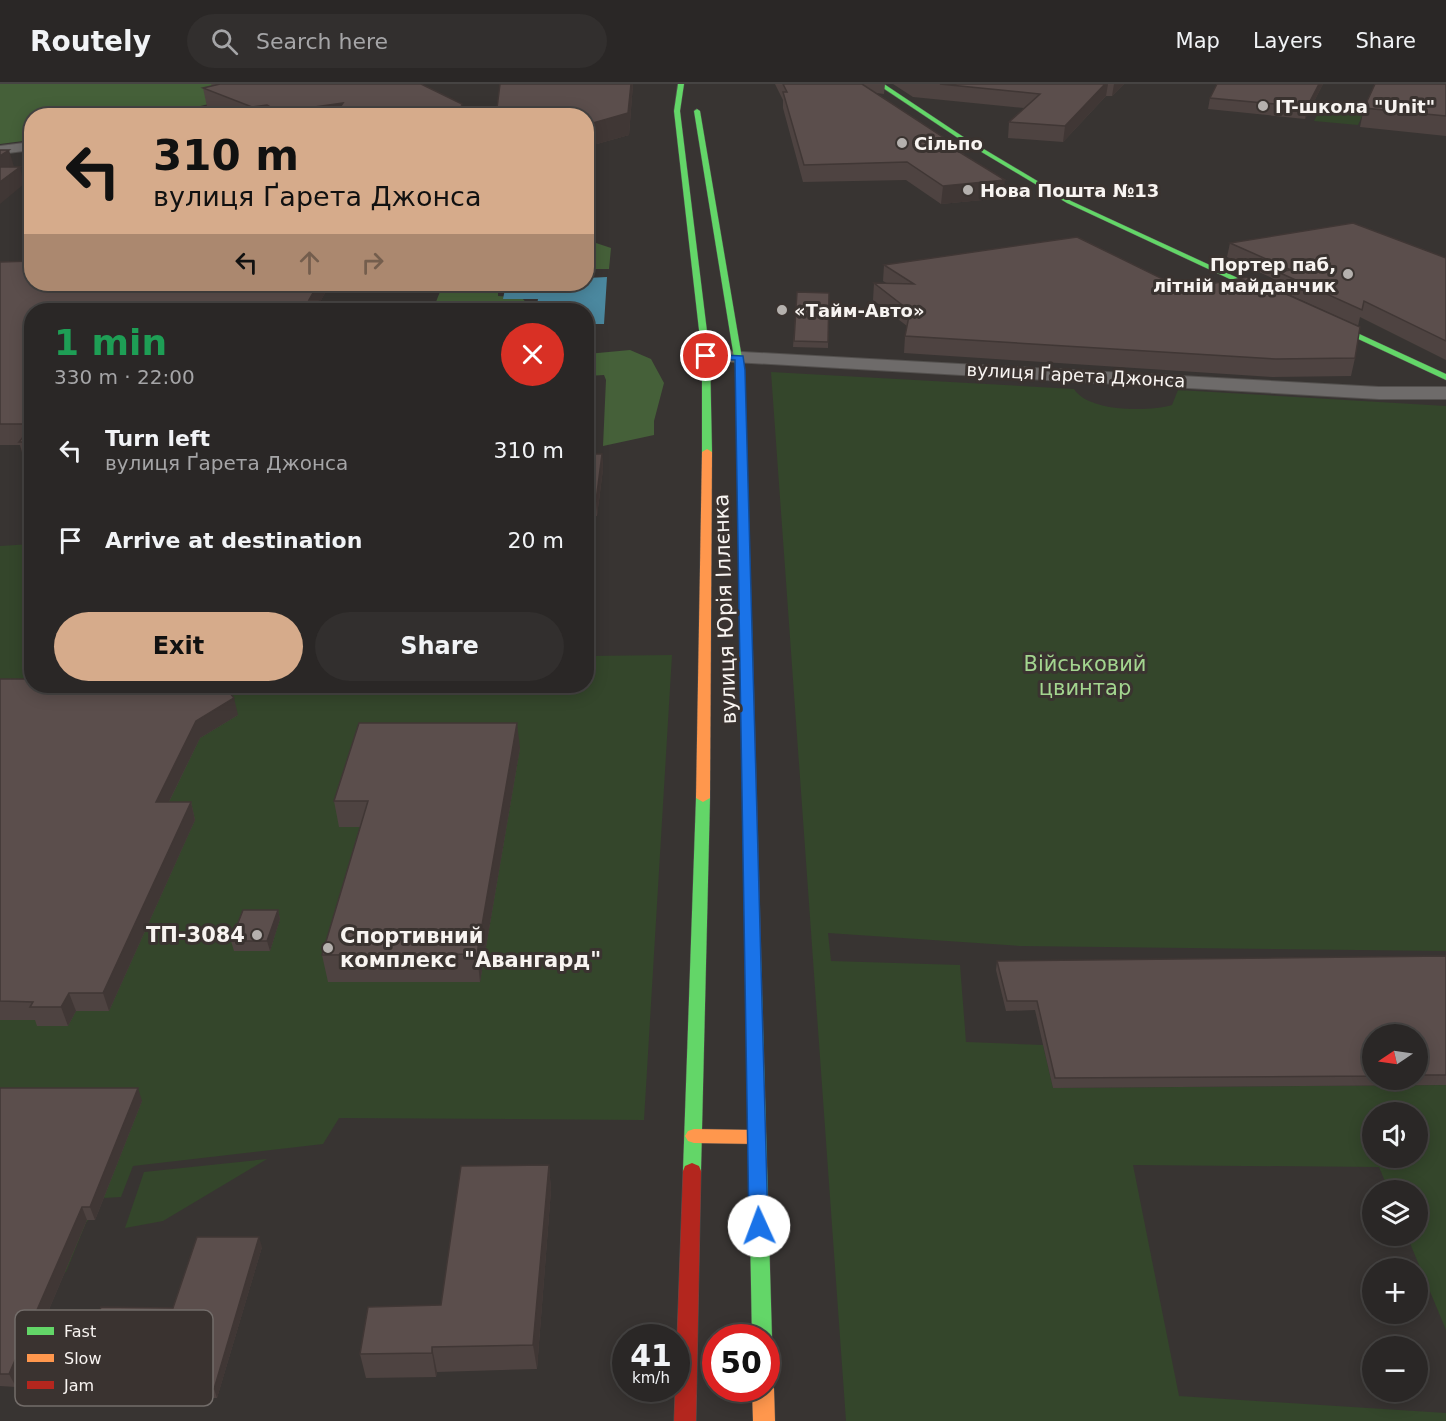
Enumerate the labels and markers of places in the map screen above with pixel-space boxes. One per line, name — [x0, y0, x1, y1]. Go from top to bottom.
place label: IT-школа "Unit" — [1275, 96, 1435, 117]
marker: IT-школа "Unit" — [1256, 99, 1270, 113]
place label: Сільпо — [914, 133, 983, 154]
marker: Сільпо — [895, 136, 909, 150]
place label: Нова Пошта №13 — [980, 180, 1159, 201]
marker: Нова Пошта №13 — [961, 183, 975, 197]
place label: Портер паб, літній майданчик — [1153, 254, 1336, 296]
marker: Портер паб, літній майданчик — [1341, 267, 1355, 281]
place label: «Тайм-Авто» — [794, 300, 925, 321]
marker: «Тайм-Авто» — [775, 303, 789, 317]
pin — [680, 330, 731, 381]
place label: ТП-3084 — [146, 923, 245, 947]
place label: Спортивний комплекс "Авангард" — [340, 924, 601, 972]
marker: ТП-3084 — [250, 928, 264, 942]
marker: Спортивний комплекс "Авангард" — [321, 941, 335, 955]

